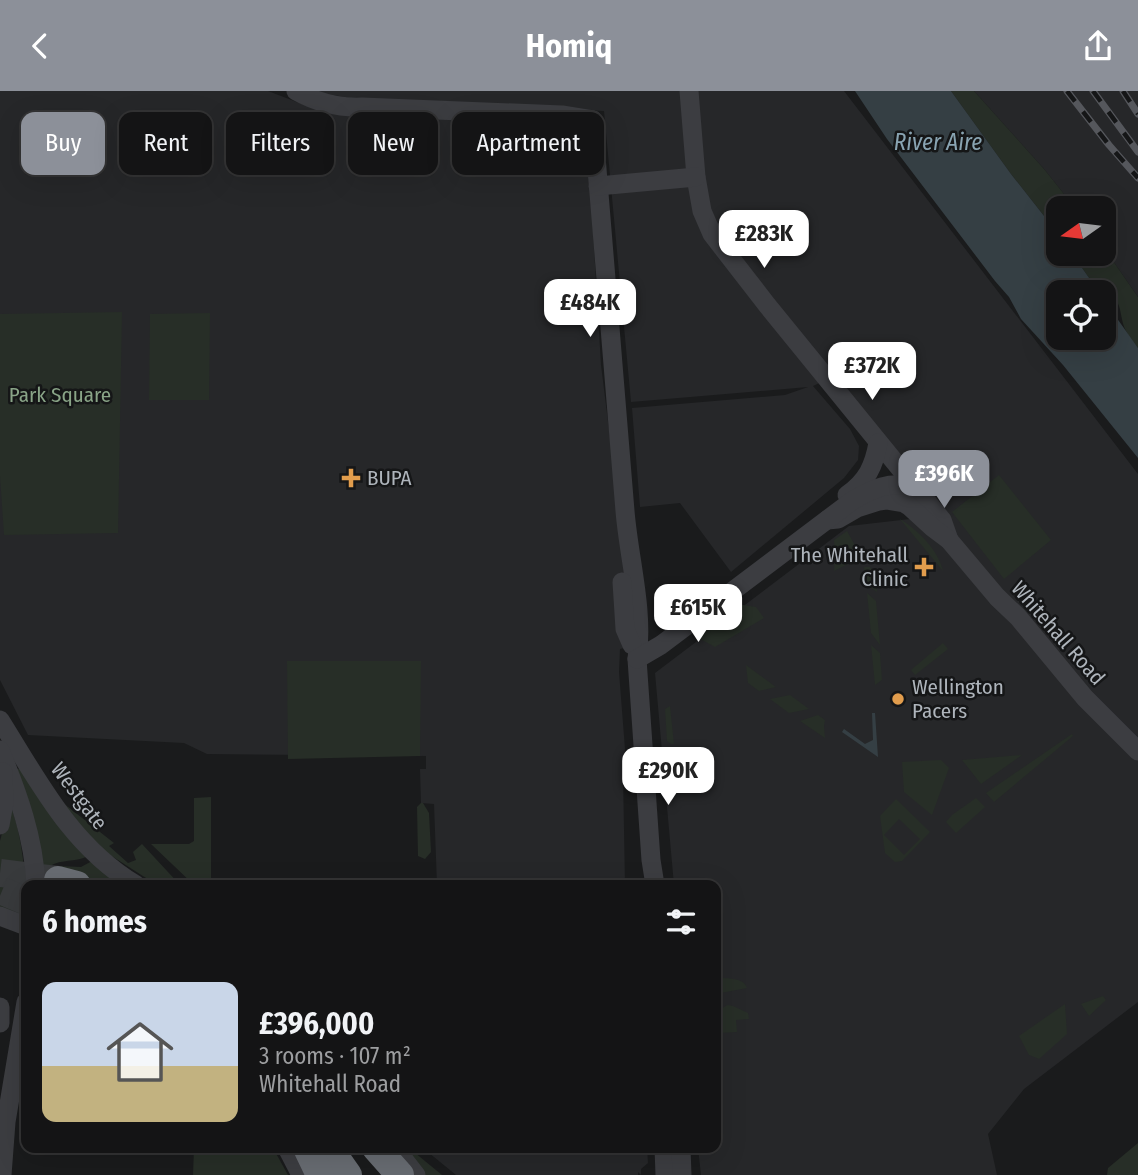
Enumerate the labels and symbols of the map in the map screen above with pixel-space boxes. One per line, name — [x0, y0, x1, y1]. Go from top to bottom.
water label: River Aire — [894, 128, 982, 156]
north arrow — [1046, 196, 1116, 266]
pin: £283K — [715, 211, 813, 270]
pin: £484K — [541, 279, 639, 339]
pin: £372K — [823, 343, 921, 402]
park label: Park Square — [9, 382, 111, 408]
pin: £396K — [895, 451, 993, 510]
place label: BUPA — [367, 465, 412, 491]
marker: BUPA — [341, 468, 361, 488]
place label: The Whitehall Clinic — [791, 542, 908, 592]
marker: The Whitehall Clinic — [914, 557, 934, 577]
street label: Whitehall Road — [1006, 576, 1110, 690]
pin: £615K — [649, 585, 747, 644]
place label: Wellington Pacers — [912, 674, 1004, 724]
marker: Wellington Pacers — [890, 691, 906, 707]
pin: £290K — [619, 747, 717, 807]
street label: Westgate — [45, 757, 113, 835]

